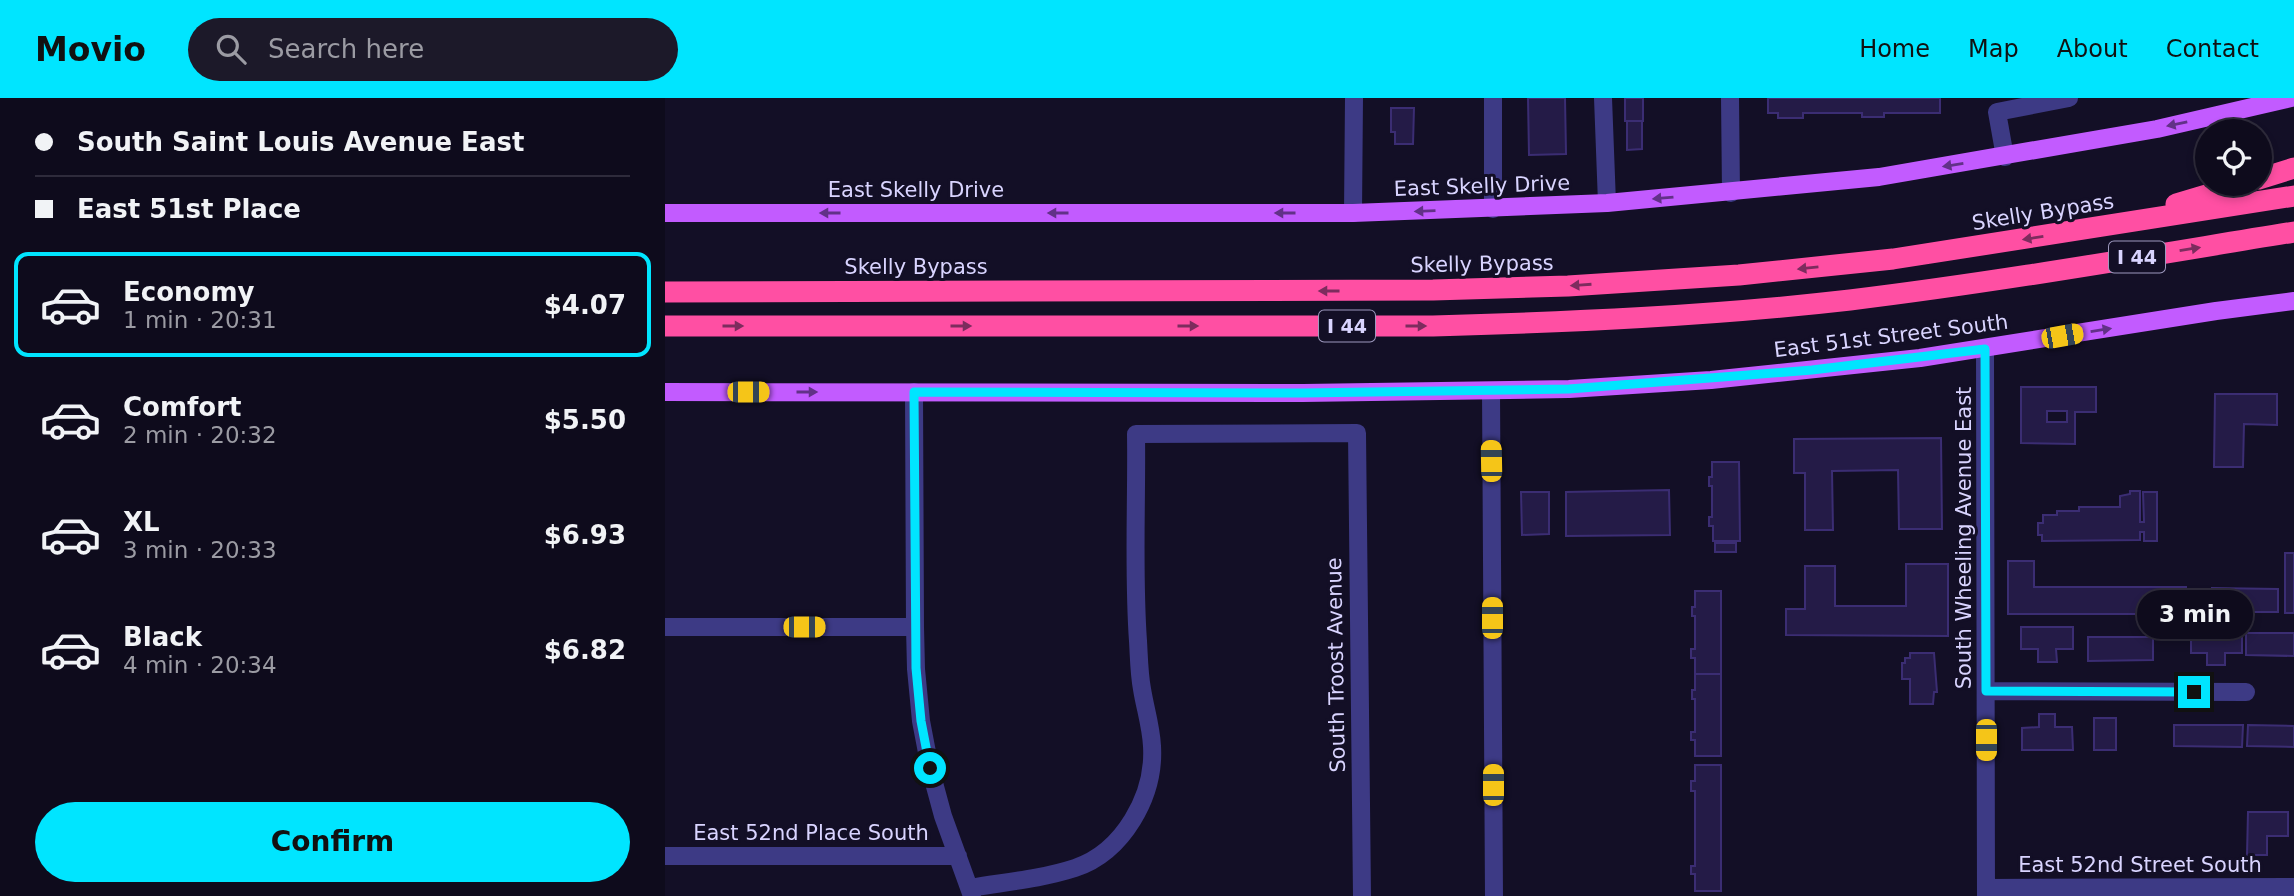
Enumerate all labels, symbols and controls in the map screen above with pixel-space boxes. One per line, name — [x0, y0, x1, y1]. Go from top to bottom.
search box — [188, 18, 678, 81]
text: Movio — [35, 30, 146, 69]
icon: search — [212, 30, 250, 68]
text: Search here — [268, 34, 424, 64]
text: Home — [1859, 35, 1930, 63]
text: Map — [1968, 35, 2019, 63]
text: About — [2057, 35, 2128, 63]
text: Contact — [2166, 35, 2259, 63]
one-way arrow — [2166, 119, 2188, 130]
map controls — [2195, 119, 2272, 196]
button: locate — [2195, 119, 2272, 196]
text: South Saint Louis Avenue East — [77, 127, 524, 157]
one-way arrow — [1942, 160, 1964, 171]
street label: East Skelly Drive — [1393, 171, 1571, 201]
street label: East Skelly Drive — [828, 178, 1004, 202]
street label: Skelly Bypass — [1970, 189, 2116, 235]
one-way arrow — [1652, 193, 1674, 204]
text: East 51st Place — [77, 194, 301, 224]
one-way arrow — [1414, 205, 1436, 217]
one-way arrow — [819, 207, 841, 219]
one-way arrow — [1046, 207, 1068, 219]
one-way arrow — [1274, 207, 1296, 219]
one-way arrow — [2022, 233, 2044, 244]
road number: I 44 — [2109, 242, 2165, 272]
one-way arrow — [2179, 243, 2201, 254]
street label: Skelly Bypass — [1410, 251, 1554, 277]
street label: Skelly Bypass — [844, 255, 988, 279]
one-way arrow — [1797, 263, 1819, 274]
icon: car — [39, 273, 102, 336]
text: Economy — [123, 277, 254, 307]
one-way arrow — [1570, 280, 1592, 291]
one-way arrow — [1318, 285, 1340, 297]
text: $4.07 — [544, 290, 626, 320]
text: 1 min · 20:31 — [123, 307, 277, 333]
road number: I 44 — [1319, 310, 1375, 342]
street label: East 51st Street South — [1772, 310, 2010, 362]
one-way arrow — [722, 320, 744, 332]
one-way arrow — [950, 320, 972, 332]
one-way arrow — [1177, 320, 1199, 332]
one-way arrow — [1405, 320, 1427, 332]
car — [2040, 322, 2085, 350]
one-way arrow — [2090, 324, 2112, 335]
car — [728, 382, 770, 403]
one-way arrow — [796, 386, 818, 398]
street label: South Wheeling Avenue East — [1952, 387, 1976, 689]
icon: car — [39, 388, 102, 451]
text: Comfort — [123, 392, 241, 422]
text: $5.50 — [544, 405, 626, 435]
text: 2 min · 20:32 — [123, 422, 277, 448]
car — [1481, 440, 1502, 482]
icon: car — [39, 503, 102, 566]
text: XL — [123, 507, 160, 537]
text: $6.93 — [544, 520, 626, 550]
text: 3 min · 20:33 — [123, 537, 277, 563]
street label: South Troost Avenue — [1322, 557, 1350, 773]
callout: 3 min — [2136, 590, 2252, 640]
car — [1482, 597, 1503, 639]
text: 3 min — [2159, 601, 2231, 627]
car — [784, 617, 826, 638]
icon: car — [39, 618, 102, 681]
text: Black — [123, 622, 202, 652]
text: $6.82 — [544, 635, 626, 665]
text: 4 min · 20:34 — [123, 652, 277, 678]
route end — [2178, 676, 2210, 708]
car — [1976, 719, 1997, 761]
route start — [914, 752, 946, 784]
car — [1483, 764, 1504, 806]
button: Confirm — [35, 802, 630, 882]
street label: East 52nd Place South — [693, 821, 929, 845]
street label: East 52nd Street South — [2018, 853, 2262, 877]

